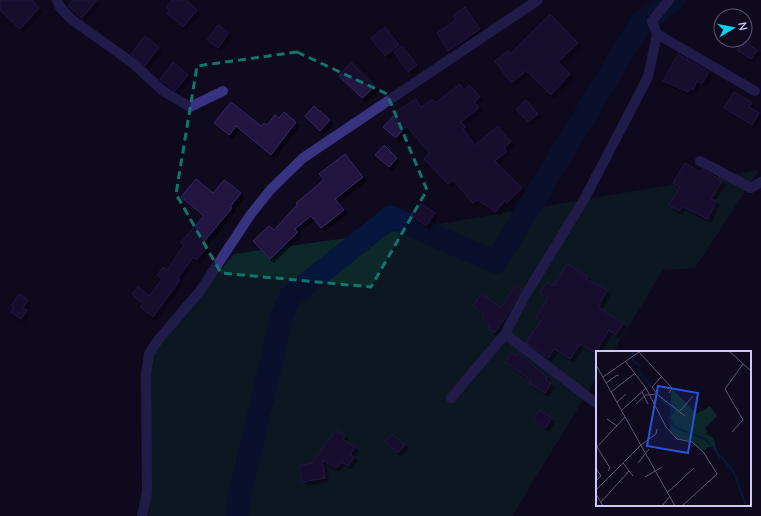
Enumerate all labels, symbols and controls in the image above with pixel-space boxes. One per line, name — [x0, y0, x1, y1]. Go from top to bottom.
north arrow — [713, 8, 753, 48]
text: N — [736, 21, 750, 31]
inset map — [596, 351, 751, 506]

